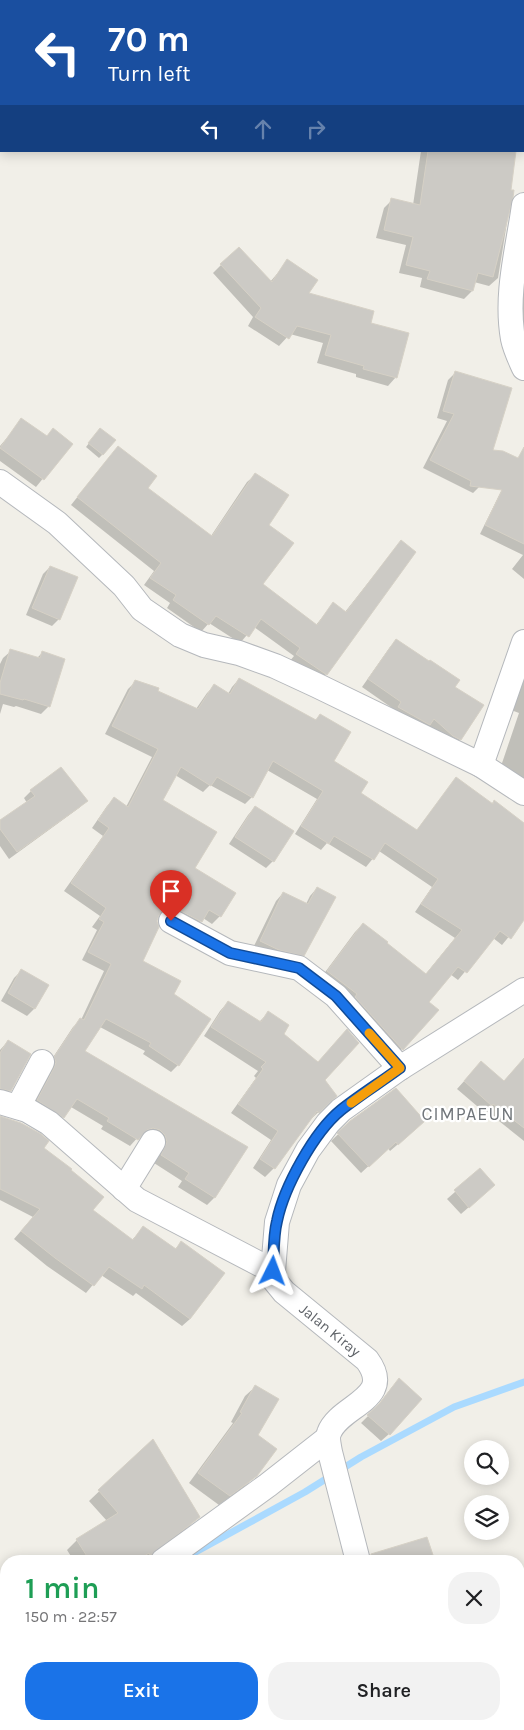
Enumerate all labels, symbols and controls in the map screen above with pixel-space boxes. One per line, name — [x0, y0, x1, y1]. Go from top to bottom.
text: 70 m — [108, 19, 190, 60]
icon: left — [25, 20, 90, 85]
text: Turn left — [108, 61, 191, 87]
icon: left — [196, 115, 224, 143]
icon: ahead — [249, 115, 277, 143]
icon: right — [302, 115, 330, 143]
pin — [150, 870, 192, 921]
icon: arrive — [157, 877, 185, 905]
district label: CIMPAEUN — [421, 1103, 515, 1125]
position arrow — [246, 1244, 298, 1296]
street label: Jalan Kiray — [296, 1300, 364, 1360]
map controls — [464, 1440, 509, 1540]
button: search — [464, 1440, 509, 1485]
button: layers — [464, 1495, 509, 1540]
text: 1 min — [25, 1570, 99, 1606]
button: close — [448, 1572, 500, 1624]
text: 150 m · 22:57 — [25, 1607, 117, 1626]
button: Exit — [25, 1662, 258, 1720]
button: Share — [268, 1662, 500, 1720]

